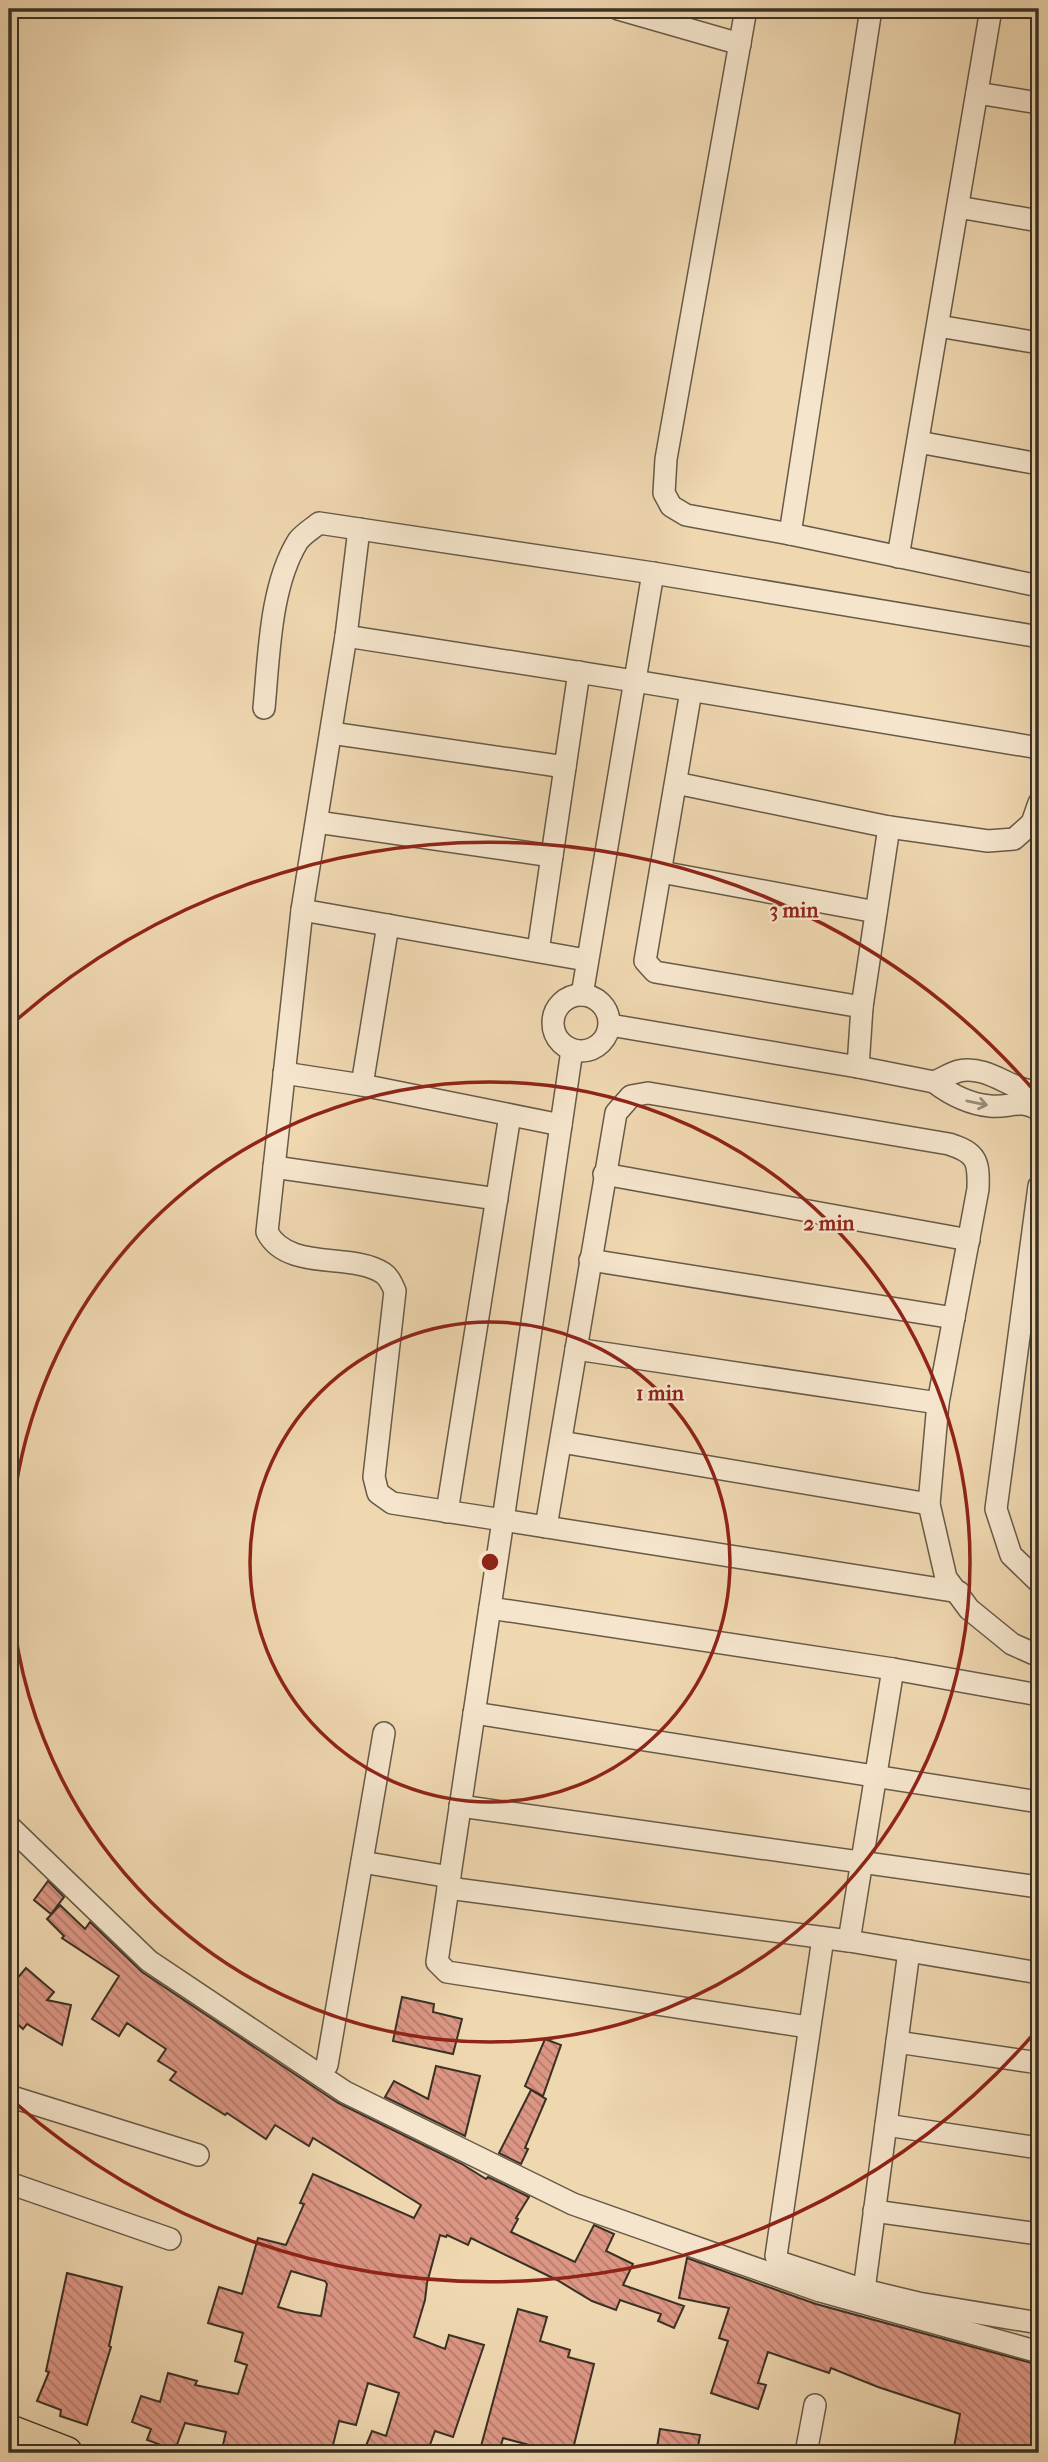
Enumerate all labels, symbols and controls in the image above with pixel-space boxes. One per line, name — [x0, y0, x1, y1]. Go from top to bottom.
text: 3 min — [770, 898, 819, 922]
one-way arrow — [965, 1097, 988, 1111]
text: 2 min — [803, 1211, 855, 1235]
text: 1 min — [636, 1381, 685, 1405]
centre of rings — [478, 1550, 502, 1574]

